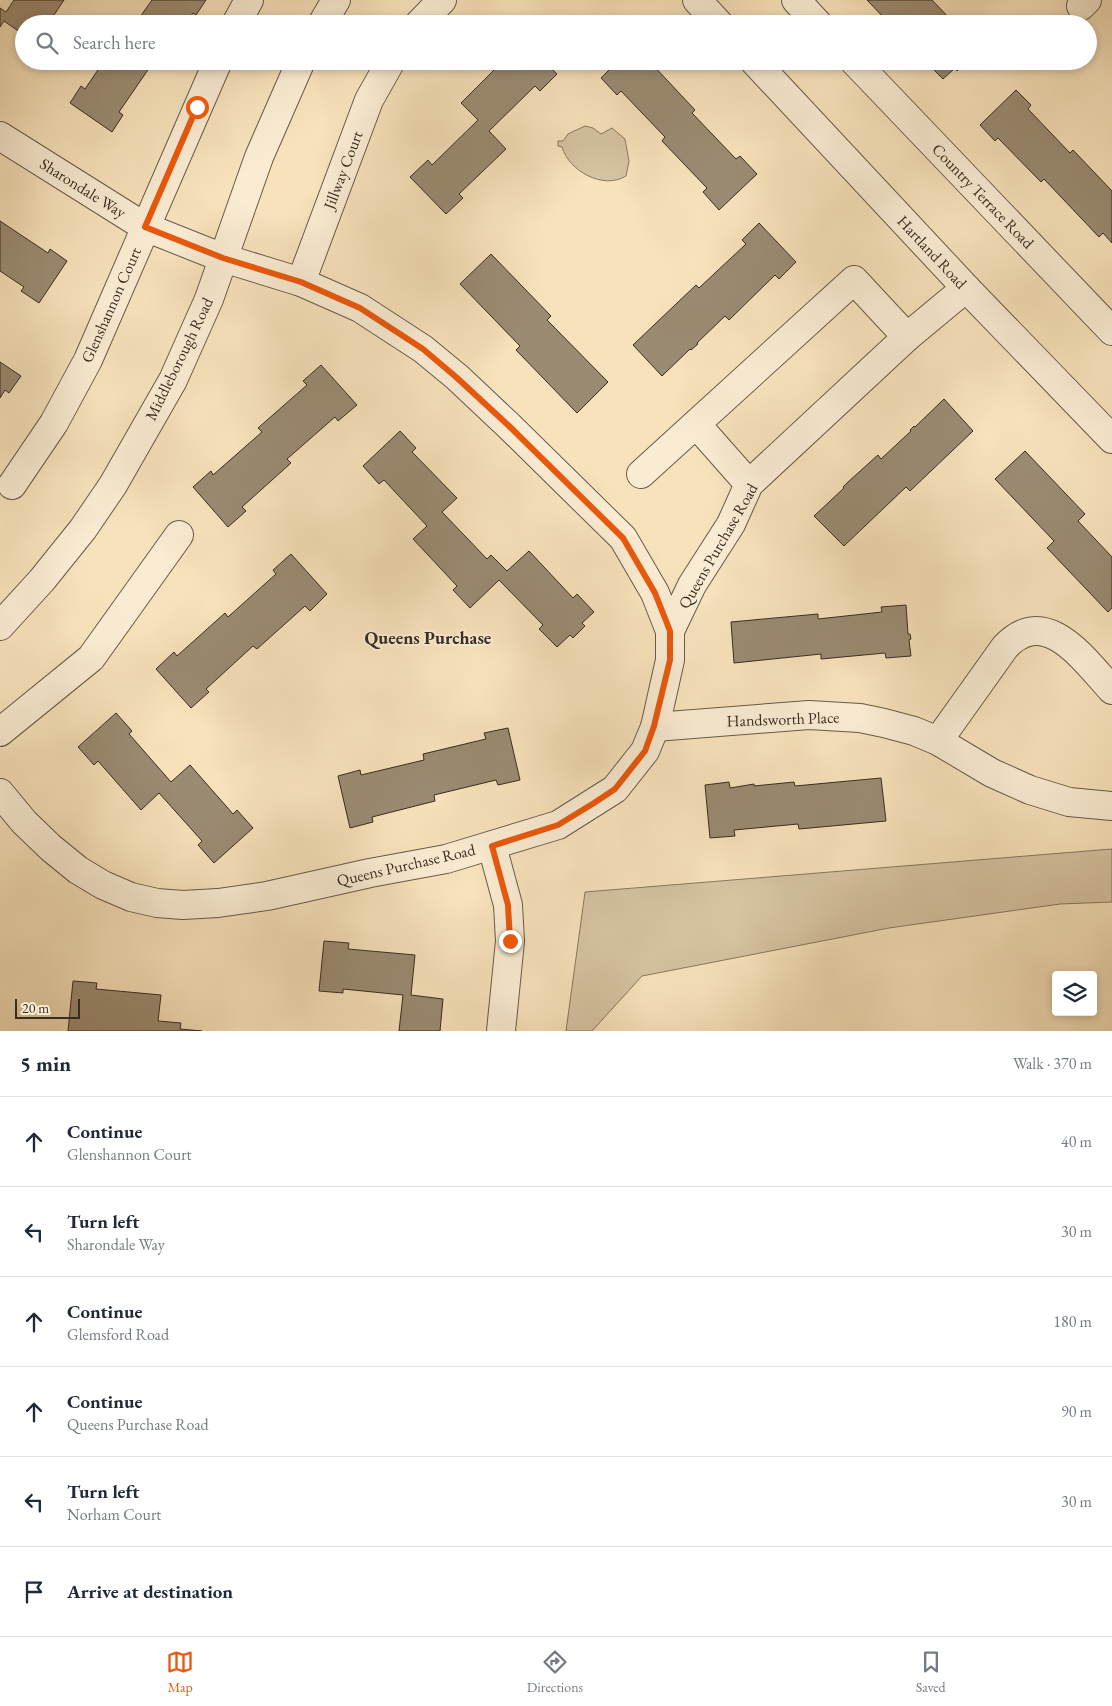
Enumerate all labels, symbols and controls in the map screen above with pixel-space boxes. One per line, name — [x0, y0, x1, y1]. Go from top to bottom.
search box — [15, 15, 1097, 70]
icon: search — [33, 29, 61, 57]
text: Search here — [73, 30, 155, 55]
route start — [186, 96, 209, 119]
street label: Jillway Court — [318, 128, 368, 214]
street label: Country Terrace Road — [927, 139, 1039, 254]
street label: Sharondale Way — [36, 153, 131, 223]
street label: Hartland Road — [893, 211, 972, 294]
street label: Glenshannon Court — [76, 244, 146, 366]
street label: Middleborough Road — [140, 293, 218, 424]
street label: Queens Purchase Road — [674, 479, 763, 613]
district label: Queens Purchase — [365, 626, 492, 649]
street label: Handsworth Place — [726, 707, 840, 731]
street label: Queens Purchase Road — [335, 839, 478, 891]
route end — [499, 930, 522, 953]
map controls — [1052, 971, 1097, 1016]
button: layers — [1052, 971, 1097, 1016]
scale bar — [15, 996, 80, 1019]
text: 20 m — [22, 999, 49, 1017]
text: 5 min — [20, 1050, 71, 1077]
text: Walk · 370 m — [1013, 1053, 1092, 1074]
text: Continue — [67, 1119, 142, 1144]
icon: ahead — [20, 1128, 48, 1156]
text: 40 m — [1061, 1131, 1092, 1152]
text: Glenshannon Court — [67, 1144, 192, 1165]
text: Turn left — [67, 1209, 139, 1234]
icon: left — [20, 1218, 48, 1246]
text: 30 m — [1061, 1221, 1092, 1242]
text: Sharondale Way — [67, 1234, 165, 1255]
text: Continue — [67, 1299, 142, 1324]
icon: ahead — [20, 1308, 48, 1336]
text: 180 m — [1053, 1311, 1092, 1332]
text: Glemsford Road — [67, 1324, 169, 1345]
text: Continue — [67, 1389, 142, 1414]
icon: ahead — [20, 1398, 48, 1426]
text: 90 m — [1061, 1401, 1092, 1422]
text: Queens Purchase Road — [67, 1414, 209, 1435]
text: Turn left — [67, 1479, 139, 1504]
icon: left — [20, 1488, 48, 1516]
text: 30 m — [1061, 1491, 1092, 1512]
text: Norham Court — [67, 1504, 161, 1525]
icon: arrive — [20, 1578, 48, 1606]
text: Arrive at destination — [67, 1579, 233, 1604]
tab: Map — [166, 1648, 194, 1696]
tab: Directions — [527, 1648, 583, 1696]
tab: Saved — [916, 1648, 946, 1696]

